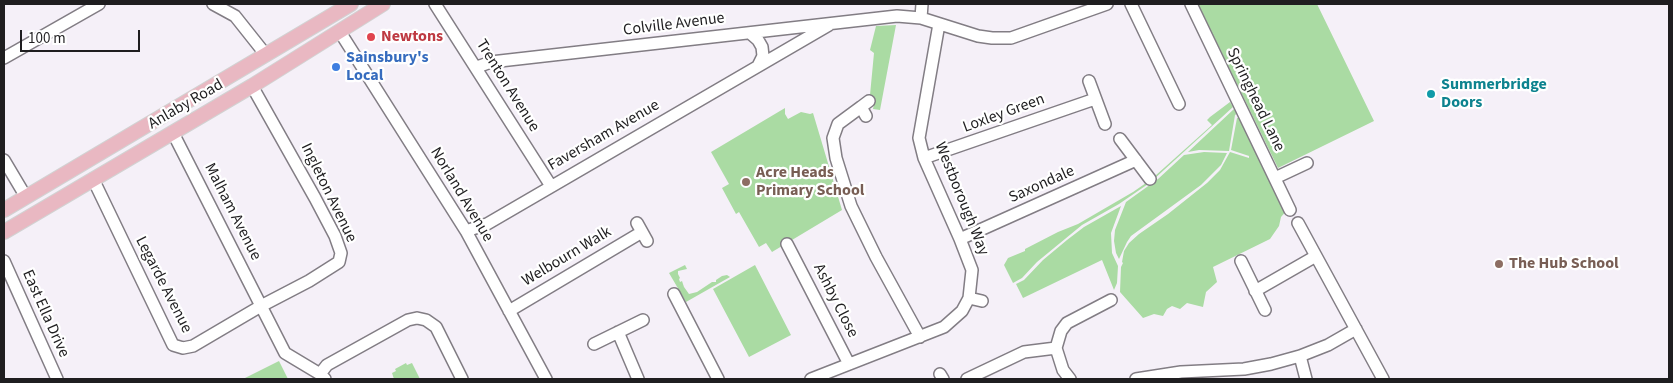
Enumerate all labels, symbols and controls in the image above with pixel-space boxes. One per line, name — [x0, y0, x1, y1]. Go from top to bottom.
street label: Colville Avenue — [622, 9, 726, 41]
scale bar — [22, 20, 142, 52]
place label: Newtons — [381, 27, 443, 47]
text: 100 m — [28, 28, 66, 49]
marker: Newtons — [365, 31, 377, 43]
street label: Trenton Avenue — [471, 36, 543, 136]
street label: Springhead Lane — [1222, 45, 1288, 155]
place label: Sainsbury's Local — [346, 48, 429, 86]
marker: Sainsbury's Local — [330, 61, 342, 73]
place label: Summerbridge Doors — [1441, 75, 1547, 113]
street label: Anlaby Road — [145, 76, 227, 134]
marker: Summerbridge Doors — [1425, 88, 1437, 100]
street label: Loxley Green — [960, 90, 1048, 138]
street label: Faversham Avenue — [545, 96, 663, 176]
street label: Ingleton Avenue — [296, 140, 360, 246]
street label: Westborough Way — [930, 140, 992, 258]
street label: Norland Avenue — [425, 144, 497, 246]
street label: Malham Avenue — [199, 160, 265, 264]
street label: Saxondale — [1006, 162, 1078, 208]
place label: Acre Heads Primary School — [756, 163, 864, 201]
marker: Acre Heads Primary School — [740, 176, 752, 188]
street label: Welbourn Walk — [519, 223, 615, 291]
street label: Legarde Avenue — [130, 233, 196, 337]
place label: The Hub School — [1509, 254, 1619, 274]
marker: The Hub School — [1493, 258, 1505, 270]
street label: Ashby Close — [808, 261, 862, 341]
street label: East Ella Drive — [17, 267, 73, 361]

